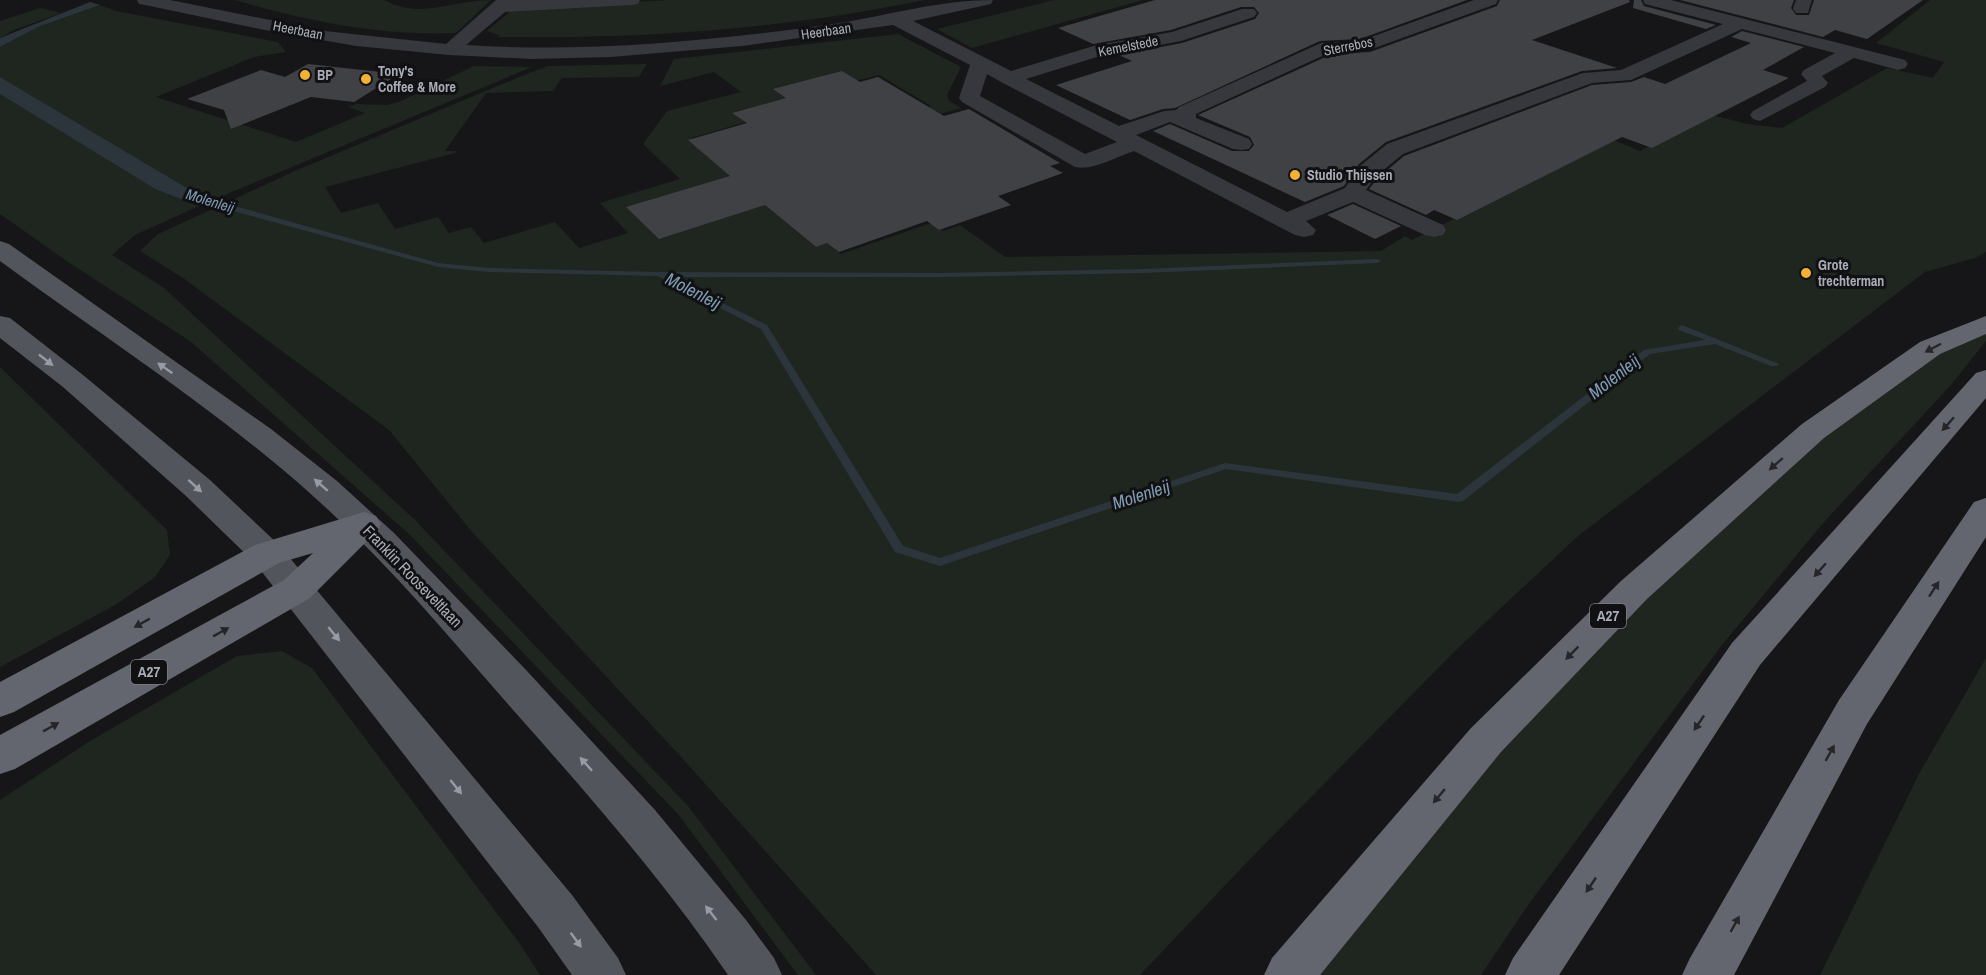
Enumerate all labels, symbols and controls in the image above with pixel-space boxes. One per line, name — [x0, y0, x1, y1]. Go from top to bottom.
street label: Heerbaan — [272, 16, 324, 44]
street label: Heerbaan — [800, 19, 852, 43]
street label: Kemelstede — [1097, 31, 1159, 61]
street label: Sterrebos — [1322, 32, 1374, 60]
place label: Tony's Coffee & More — [378, 62, 456, 96]
place label: BP — [317, 66, 333, 84]
marker: BP — [298, 68, 312, 82]
marker: Tony's Coffee & More — [359, 72, 373, 86]
place label: Studio Thijssen — [1307, 166, 1392, 184]
marker: Studio Thijssen — [1288, 168, 1302, 182]
water label: Molenleij — [184, 183, 237, 218]
place label: Grote trechterman — [1818, 256, 1884, 290]
water label: Molenleij — [661, 266, 726, 315]
marker: Grote trechterman — [1799, 266, 1813, 280]
one-way arrow — [1924, 343, 1941, 353]
water label: Molenleij — [1583, 348, 1645, 405]
one-way arrow — [38, 353, 54, 366]
one-way arrow — [158, 362, 173, 374]
one-way arrow — [1942, 416, 1955, 431]
one-way arrow — [1769, 457, 1784, 471]
water label: Molenleij — [1109, 473, 1173, 516]
one-way arrow — [187, 479, 202, 492]
one-way arrow — [314, 479, 329, 492]
street label: Franklin Rooseveltlaan — [358, 520, 468, 632]
one-way arrow — [1814, 562, 1827, 577]
one-way arrow — [1928, 581, 1939, 597]
road number: A27 — [1590, 604, 1626, 628]
one-way arrow — [134, 618, 151, 628]
one-way arrow — [213, 627, 230, 637]
one-way arrow — [327, 627, 339, 642]
one-way arrow — [1565, 645, 1579, 659]
road number: A27 — [131, 660, 167, 684]
one-way arrow — [1693, 715, 1705, 731]
one-way arrow — [43, 722, 59, 733]
one-way arrow — [1825, 745, 1835, 762]
one-way arrow — [579, 756, 593, 771]
one-way arrow — [449, 779, 462, 795]
one-way arrow — [1433, 788, 1446, 803]
one-way arrow — [1585, 877, 1596, 893]
one-way arrow — [705, 906, 717, 921]
one-way arrow — [1730, 915, 1740, 932]
one-way arrow — [570, 932, 582, 948]

